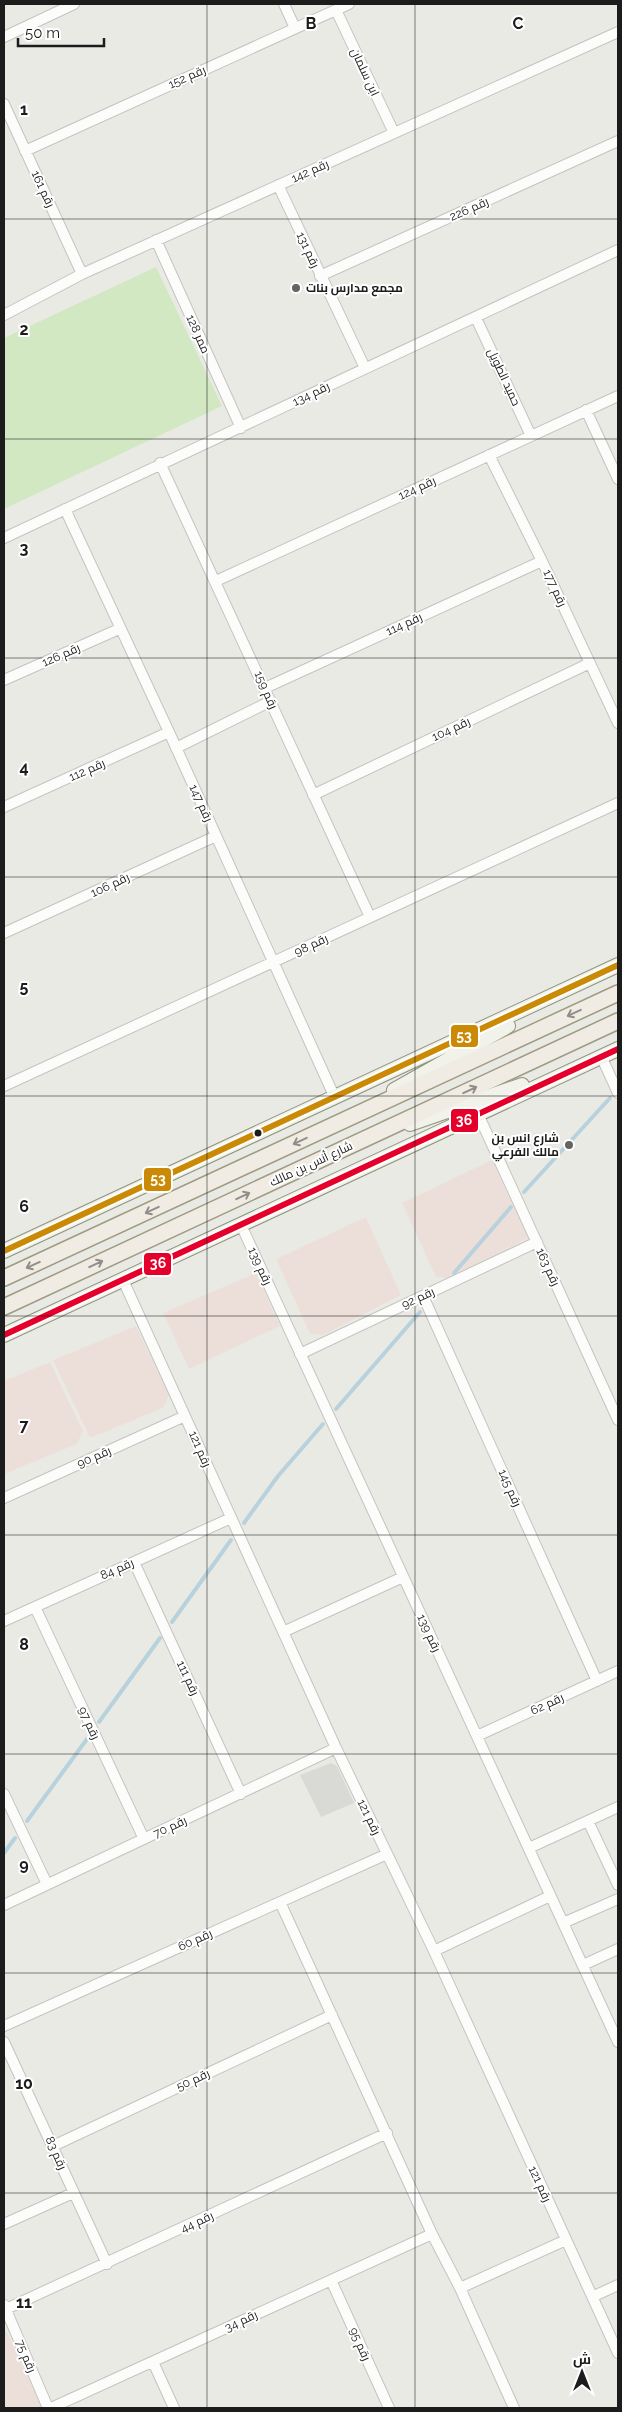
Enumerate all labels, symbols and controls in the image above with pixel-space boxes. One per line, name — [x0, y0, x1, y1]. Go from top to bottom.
text: B — [306, 14, 317, 33]
text: C — [513, 14, 524, 33]
scale bar — [18, 15, 104, 47]
text: 50 m — [25, 24, 60, 42]
street label: ابن سلمان — [348, 46, 382, 98]
street label: رقم 152 — [166, 63, 208, 92]
text: 1 — [20, 100, 28, 119]
street label: رقم 142 — [289, 157, 331, 186]
street label: رقم 161 — [28, 168, 58, 210]
street label: رقم 226 — [447, 194, 491, 225]
street label: رقم 131 — [293, 230, 322, 271]
place label: مجمع مدارس بنات — [306, 281, 403, 297]
marker: مجمع مدارس بنات — [290, 282, 302, 294]
street label: ممر 128 — [183, 312, 213, 356]
text: 2 — [19, 320, 29, 339]
street label: حميد الطويل — [485, 346, 523, 408]
street label: رقم 134 — [290, 379, 332, 410]
street label: رقم 124 — [396, 473, 438, 504]
text: 3 — [20, 539, 29, 558]
street label: رقم 177 — [539, 567, 570, 609]
street label: رقم 114 — [384, 610, 425, 639]
street label: رقم 126 — [40, 640, 83, 670]
street label: رقم 159 — [251, 669, 281, 712]
street label: رقم 104 — [430, 714, 473, 745]
street label: رقم 112 — [67, 756, 108, 785]
text: 4 — [19, 758, 29, 777]
street label: رقم 147 — [185, 782, 216, 824]
street label: رقم 106 — [88, 870, 132, 901]
street label: رقم 98 — [292, 931, 331, 960]
text: 5 — [20, 977, 29, 996]
one-way arrow — [567, 1009, 582, 1019]
line badge: 53 — [450, 1024, 479, 1048]
text: 53 — [456, 1028, 472, 1044]
one-way arrow — [462, 1085, 477, 1095]
line badge: 36 — [450, 1108, 479, 1133]
text: 36 — [456, 1112, 472, 1128]
unlabelled marker — [253, 1128, 263, 1138]
place label: شارع انس بن مالك الفرعي — [492, 1131, 559, 1162]
one-way arrow — [293, 1137, 308, 1146]
street label: شارع أنس بن مالك — [267, 1138, 355, 1190]
marker: شارع انس بن مالك الفرعي — [563, 1139, 575, 1151]
line badge: 53 — [143, 1167, 172, 1192]
text: 53 — [150, 1171, 166, 1187]
one-way arrow — [235, 1190, 250, 1200]
text: 6 — [19, 1197, 29, 1216]
one-way arrow — [145, 1205, 160, 1215]
street label: رقم 139 — [244, 1245, 275, 1288]
street label: رقم 163 — [532, 1246, 563, 1289]
line badge: 36 — [143, 1252, 172, 1276]
text: 36 — [150, 1255, 166, 1271]
one-way arrow — [88, 1259, 103, 1269]
one-way arrow — [26, 1260, 41, 1270]
street label: رقم 92 — [399, 1284, 437, 1313]
text: 7 — [20, 1416, 29, 1435]
street label: رقم 121 — [185, 1429, 214, 1470]
street label: رقم 90 — [75, 1443, 114, 1472]
street label: رقم 145 — [495, 1467, 524, 1509]
street label: رقم 84 — [98, 1555, 136, 1583]
street label: رقم 139 — [413, 1612, 444, 1655]
text: 8 — [19, 1635, 29, 1654]
street label: رقم 111 — [173, 1658, 202, 1698]
street label: رقم 62 — [528, 1690, 566, 1719]
street label: رقم 97 — [74, 1704, 103, 1742]
street label: رقم 121 — [353, 1797, 384, 1838]
street label: رقم 70 — [151, 1813, 189, 1842]
text: 9 — [19, 1855, 29, 1874]
street label: رقم 60 — [176, 1926, 215, 1955]
street label: رقم 50 — [174, 2066, 212, 2095]
text: 10 — [15, 2074, 33, 2093]
street label: رقم 83 — [42, 2134, 70, 2172]
street label: رقم 121 — [525, 2164, 554, 2205]
street label: رقم 44 — [178, 2208, 216, 2237]
text: 11 — [16, 2293, 32, 2312]
street label: رقم 34 — [222, 2307, 260, 2336]
street label: رقم 95 — [346, 2325, 374, 2363]
street label: رقم 75 — [12, 2338, 39, 2375]
north arrow — [557, 2347, 607, 2397]
text: ش — [573, 2351, 591, 2368]

